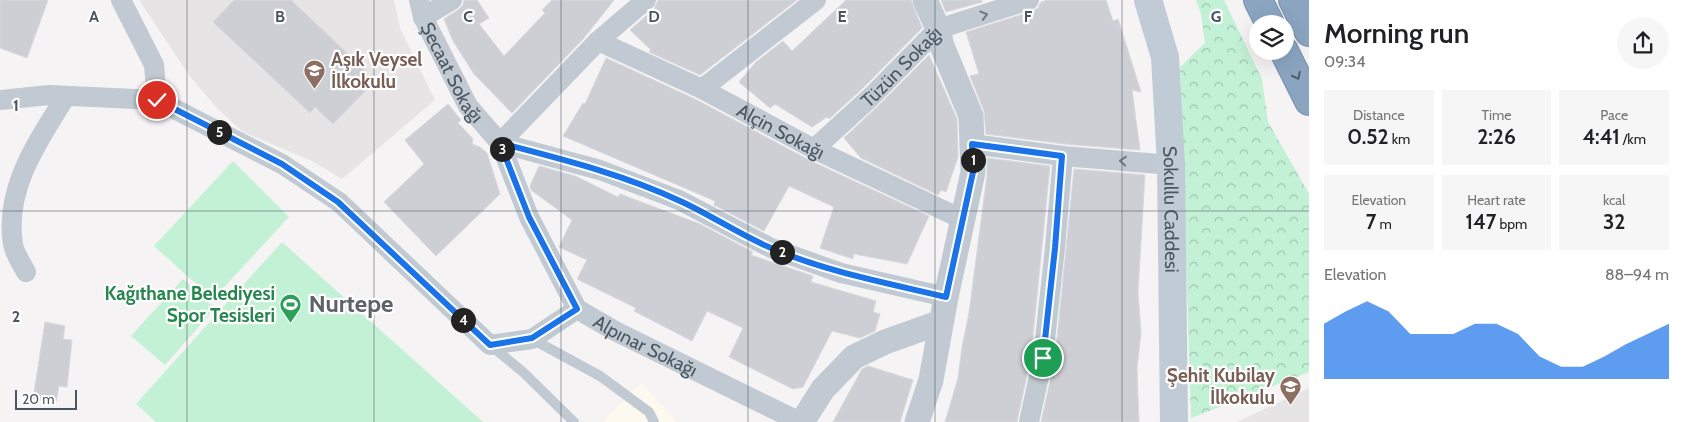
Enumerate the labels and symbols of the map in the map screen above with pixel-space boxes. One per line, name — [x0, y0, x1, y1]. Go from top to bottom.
text: A — [89, 7, 99, 26]
text: B — [275, 7, 285, 26]
text: C — [463, 7, 473, 26]
text: D — [648, 7, 660, 26]
text: E — [837, 7, 847, 26]
text: F — [1024, 7, 1033, 26]
text: G — [1211, 7, 1221, 26]
one-way arrow — [979, 11, 987, 21]
street label: Şecaat Sokağı — [416, 18, 489, 127]
street label: Tüzün Sokağı — [856, 21, 946, 112]
place label: Aşık Veysel İlkokulu — [331, 48, 422, 93]
school or university icon: Aşık Veysel İlkokulu — [303, 58, 327, 89]
one-way arrow — [1290, 71, 1301, 80]
pin — [136, 79, 178, 121]
text: 1 — [13, 96, 19, 115]
street label: Alçin Sokağı — [733, 98, 828, 164]
pin: 5 — [206, 120, 232, 144]
pin: 3 — [490, 136, 514, 162]
street label: Sokullu Caddesi — [1158, 145, 1184, 273]
pin: 1 — [960, 148, 986, 172]
one-way arrow — [1118, 156, 1126, 167]
pin: 2 — [770, 240, 794, 264]
place label: Kağıthane Belediyesi Spor Tesisleri — [104, 282, 275, 327]
district label: Nurtepe — [309, 289, 393, 318]
sports icon: Kağıthane Belediyesi Spor Tesisleri — [279, 292, 303, 323]
text: 2 — [12, 307, 20, 326]
pin: 4 — [450, 308, 476, 332]
street label: Alpınar Sokağı — [589, 310, 701, 381]
pin — [1022, 337, 1064, 379]
place label: Şehit Kubilay İlkokulu — [1167, 364, 1276, 409]
school or university icon: Şehit Kubilay İlkokulu — [1279, 374, 1303, 405]
scale bar — [15, 387, 78, 410]

